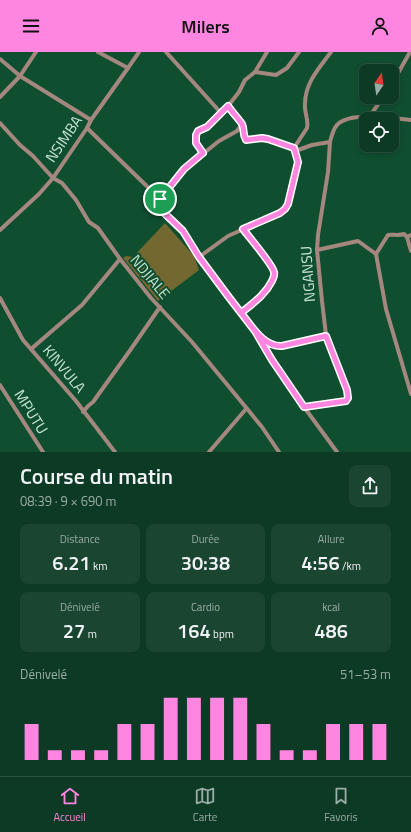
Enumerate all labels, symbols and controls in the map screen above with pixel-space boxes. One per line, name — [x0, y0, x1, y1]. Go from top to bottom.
text: Milers — [181, 13, 230, 40]
icon: menu — [20, 15, 42, 37]
icon: person — [369, 15, 391, 37]
north arrow — [359, 64, 399, 104]
map controls — [359, 64, 399, 152]
street label: NSIMBA — [39, 110, 88, 167]
button: locate — [359, 112, 399, 152]
pin — [143, 182, 177, 216]
icon: arrive — [149, 188, 171, 210]
street label: NGANSU — [294, 245, 321, 303]
street label: NDJIALE — [125, 249, 176, 304]
street label: KINVULA — [37, 339, 92, 398]
street label: MPUTU — [9, 385, 54, 438]
text: Course du matin — [20, 459, 173, 493]
button: share — [349, 465, 391, 507]
text: 08:39 · 9 × 690 m — [20, 491, 116, 511]
text: Distance — [60, 531, 100, 547]
text: Durée — [192, 531, 219, 547]
text: Allure — [318, 531, 345, 547]
text: 6.21 — [52, 547, 91, 578]
text: 30:38 — [181, 547, 230, 578]
text: 4:56 — [301, 547, 340, 578]
text: km — [91, 558, 107, 574]
text: /km — [340, 558, 361, 574]
text: Dénivelé — [60, 599, 100, 615]
text: Cardio — [191, 599, 220, 615]
text: kcal — [322, 599, 340, 615]
text: 27 — [63, 615, 85, 646]
text: 164 — [177, 615, 211, 646]
text: 486 — [314, 615, 348, 646]
text: m — [85, 626, 97, 642]
text: bpm — [211, 626, 234, 642]
text: Dénivelé — [20, 664, 67, 684]
text: 51–53 m — [340, 664, 391, 684]
tab: Accueil — [53, 785, 86, 825]
tab: Carte — [193, 785, 217, 825]
tab: Favoris — [324, 785, 358, 825]

